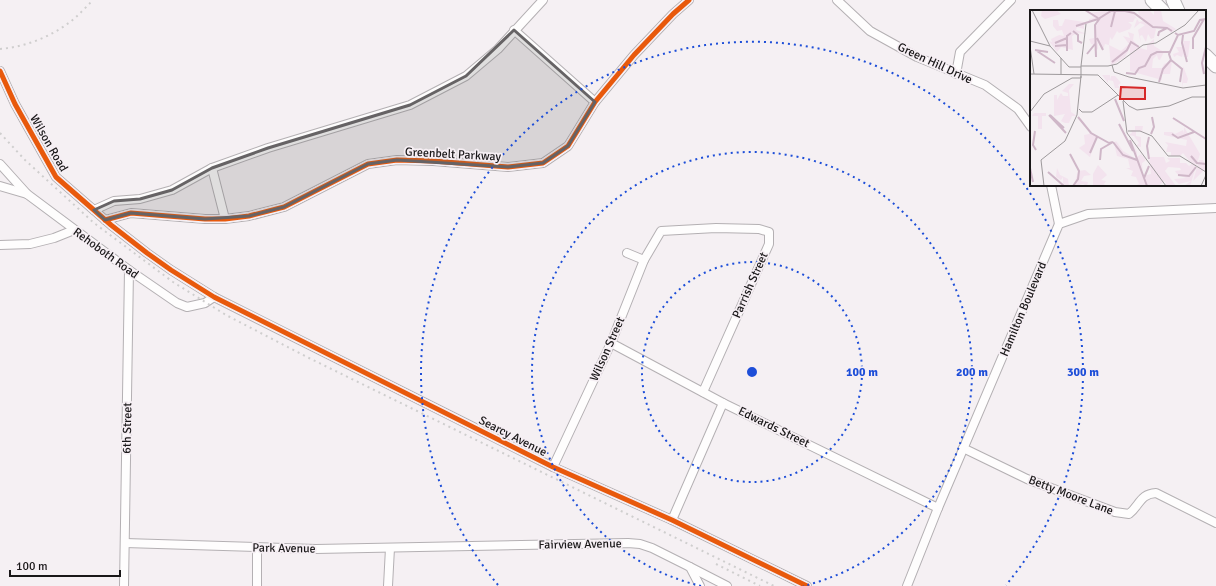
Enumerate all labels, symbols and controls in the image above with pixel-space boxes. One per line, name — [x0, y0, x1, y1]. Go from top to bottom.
inset map — [1030, 10, 1206, 186]
street label: Green Hill Drive — [895, 40, 975, 87]
street label: Wilson Road — [26, 112, 71, 174]
street label: Greenbelt Parkway — [405, 144, 502, 165]
street label: Rehoboth Road — [70, 225, 141, 282]
street label: Parrish Street — [729, 250, 772, 321]
street label: Hamilton Boulevard — [997, 260, 1050, 359]
street label: Wilson Street — [587, 315, 628, 384]
centre of rings — [745, 365, 759, 379]
text: 100 m — [846, 365, 878, 380]
text: 200 m — [956, 365, 988, 380]
text: 300 m — [1067, 365, 1099, 380]
street label: 6th Street — [120, 402, 135, 454]
street label: Edwards Street — [736, 404, 812, 451]
street label: Searcy Avenue — [476, 413, 549, 460]
street label: Betty Moore Lane — [1026, 472, 1115, 519]
street label: Fairview Avenue — [538, 536, 622, 553]
street label: Park Avenue — [252, 540, 316, 557]
scale bar — [10, 552, 120, 578]
text: 100 m — [16, 559, 48, 574]

